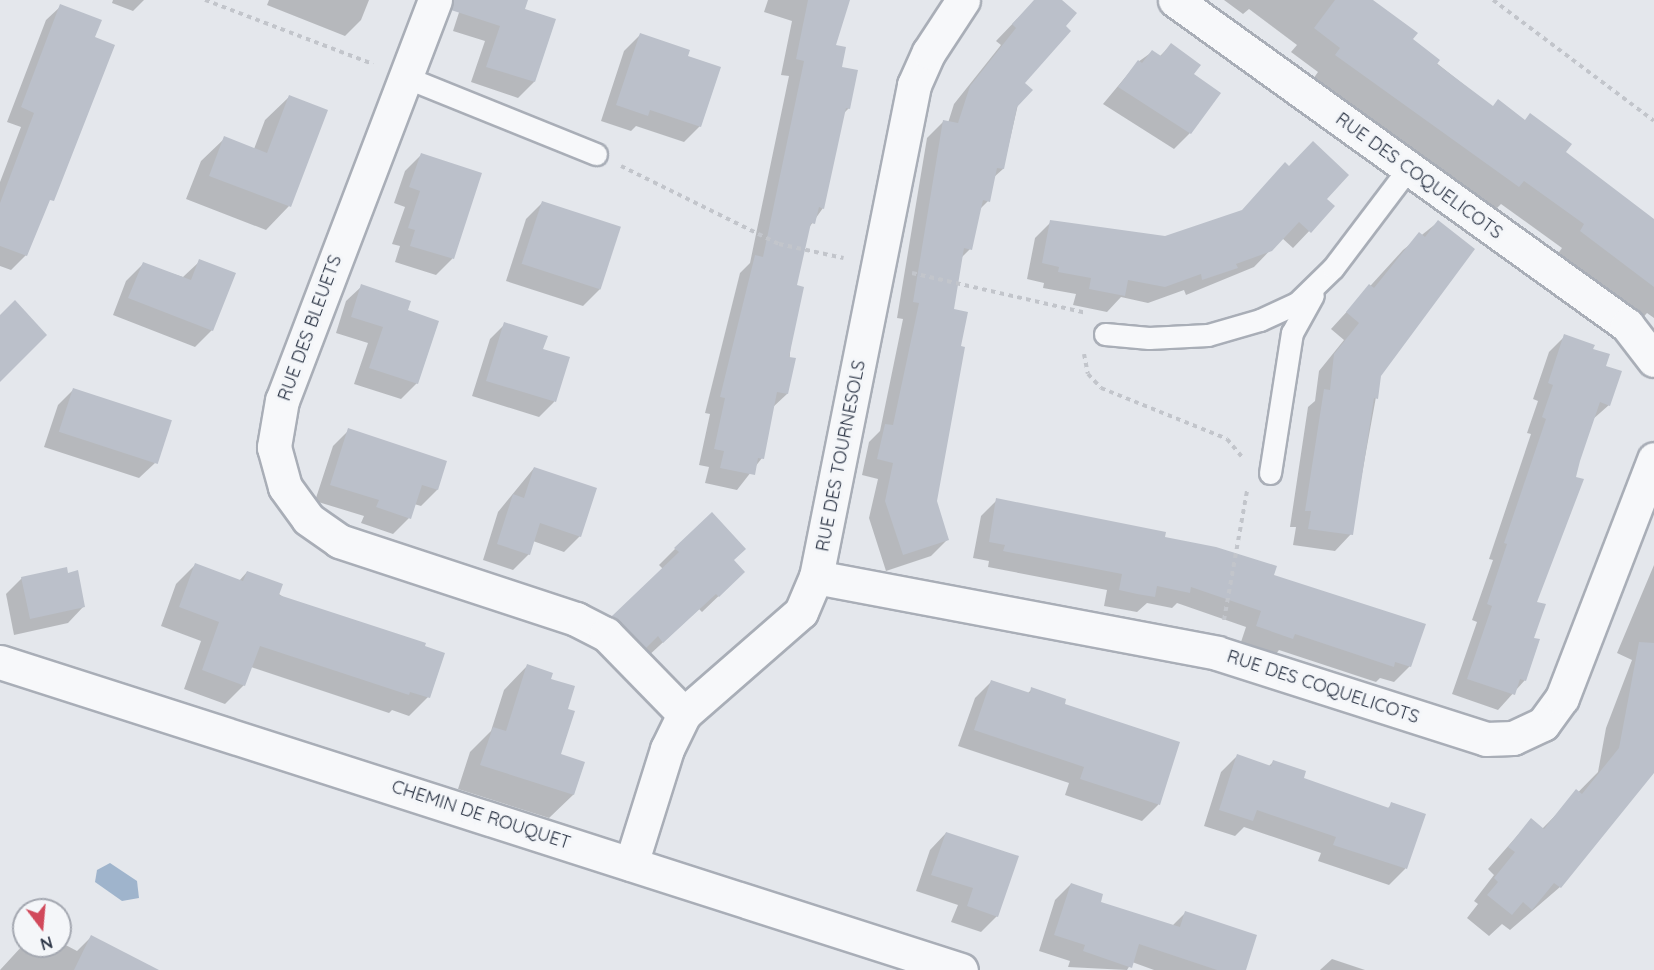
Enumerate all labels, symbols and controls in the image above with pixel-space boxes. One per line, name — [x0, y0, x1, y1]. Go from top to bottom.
street label: RUE DES COQUELICOTS — [1331, 108, 1507, 244]
street label: RUE DES BLEUETS — [274, 252, 346, 404]
street label: RUE DES TOURNESOLS — [812, 359, 870, 553]
street label: RUE DES COQUELICOTS — [1224, 646, 1422, 728]
street label: CHEMIN DE ROUQUET — [389, 776, 573, 854]
north arrow — [12, 898, 72, 958]
text: N — [38, 932, 55, 955]

